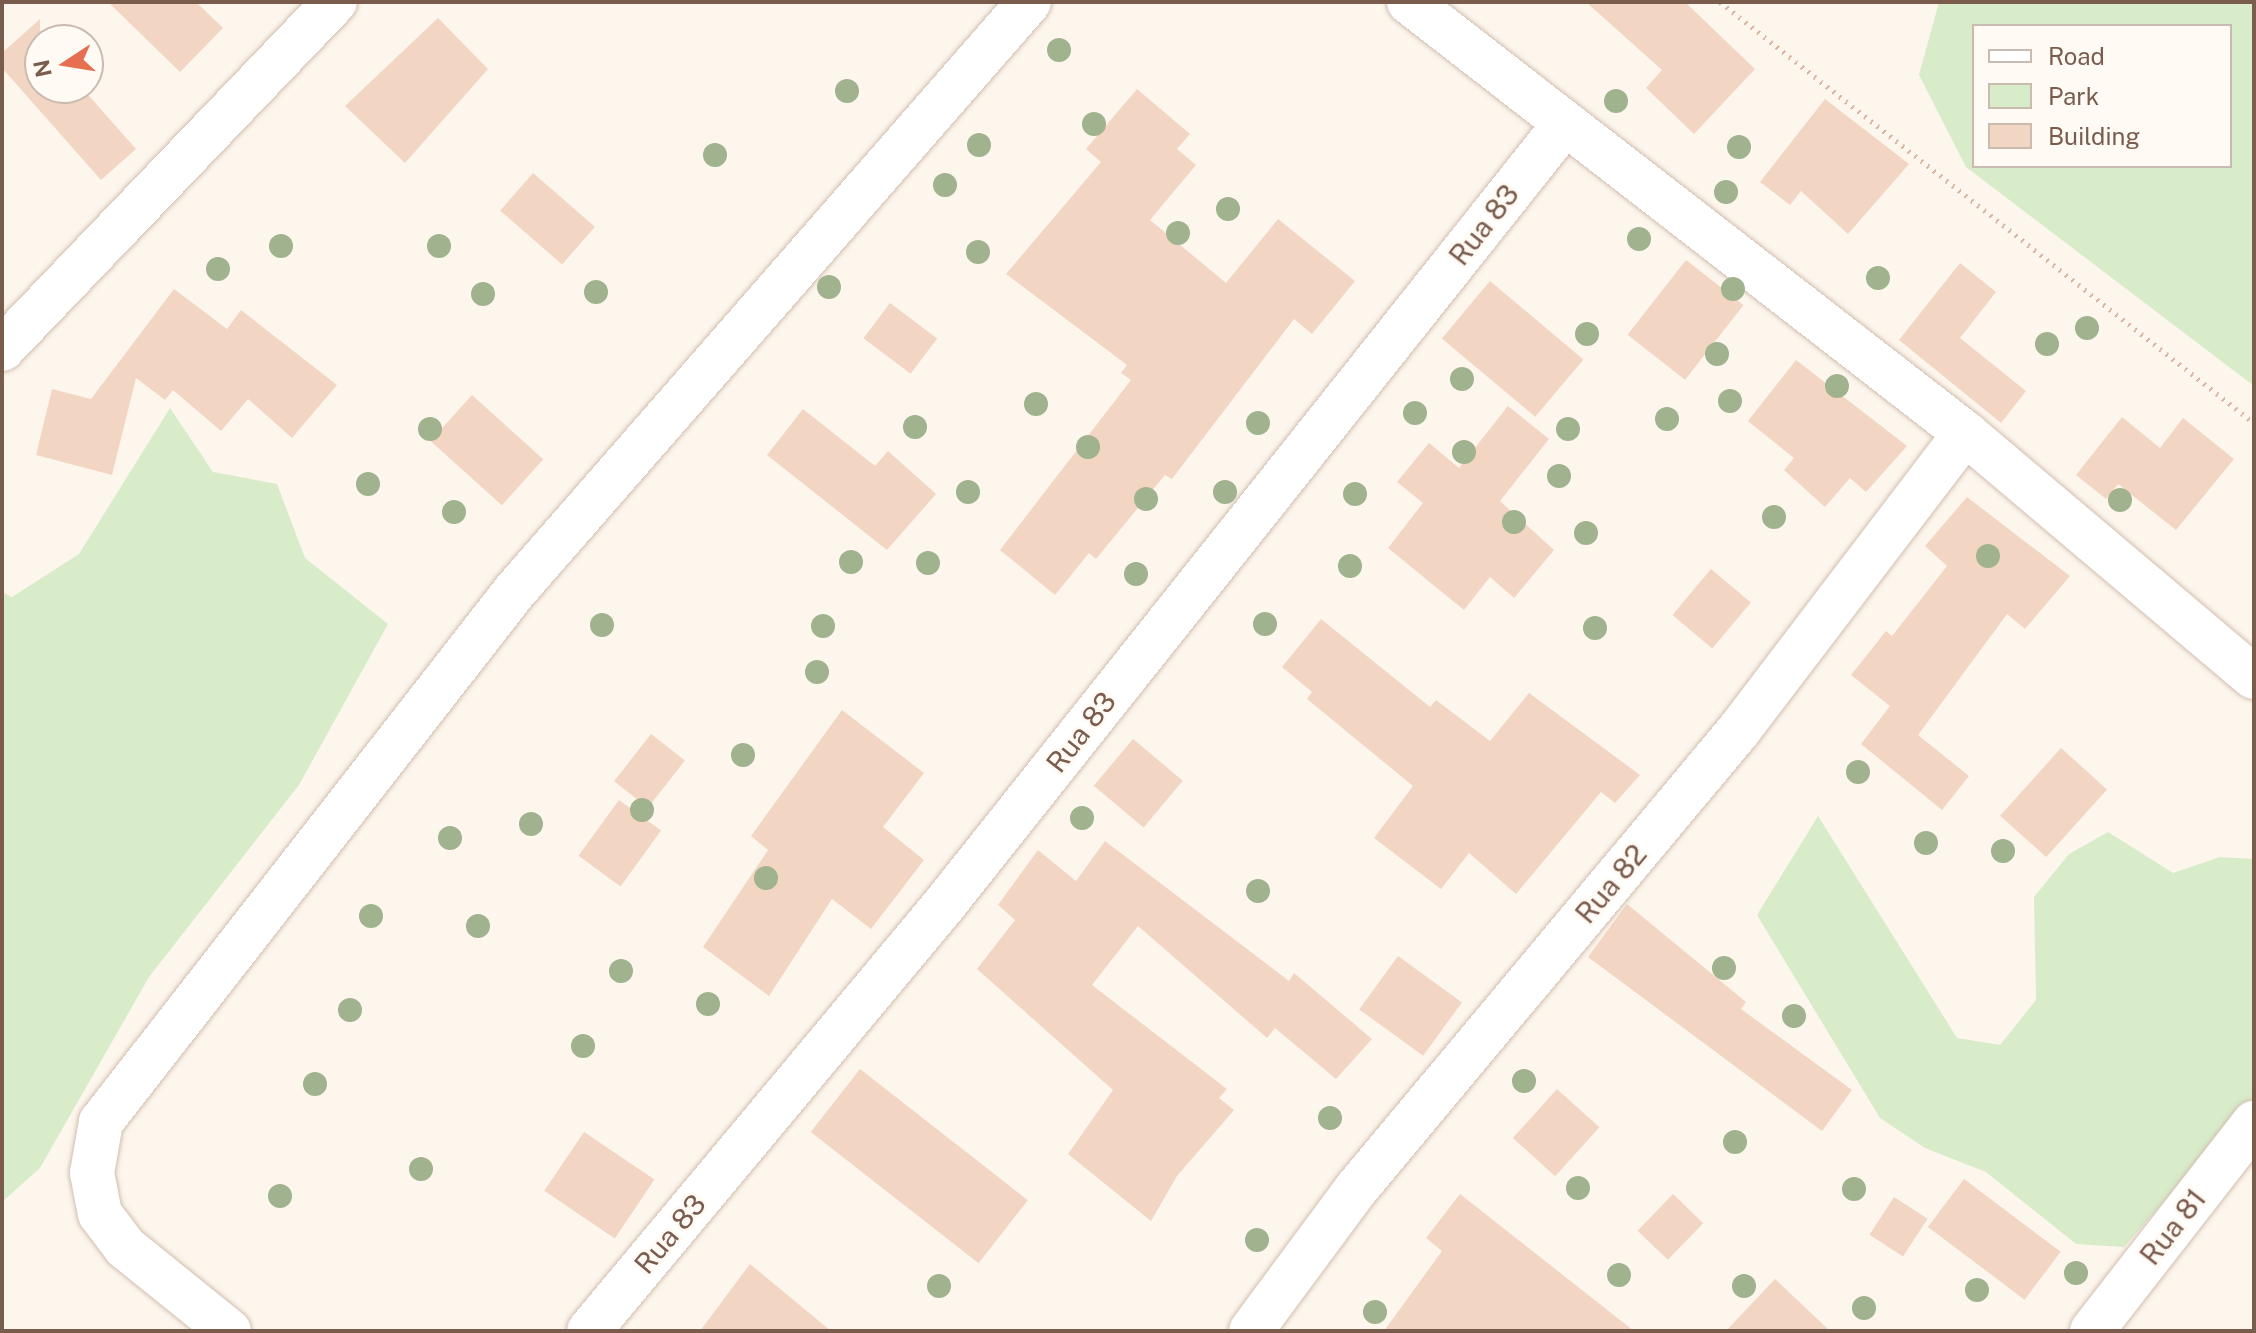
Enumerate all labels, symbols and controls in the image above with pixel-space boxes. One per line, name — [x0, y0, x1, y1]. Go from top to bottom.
north arrow — [24, 24, 104, 104]
legend — [1972, 24, 2232, 168]
text: Road — [2048, 42, 2105, 70]
text: N — [28, 57, 57, 80]
text: Park — [2048, 82, 2099, 110]
text: Building — [2048, 122, 2140, 150]
street label: Rua 83 — [1442, 178, 1526, 272]
street label: Rua 83 — [1039, 685, 1123, 779]
street label: Rua 82 — [1569, 838, 1653, 930]
street label: Rua 81 — [2133, 1182, 2213, 1272]
street label: Rua 83 — [627, 1188, 713, 1280]

